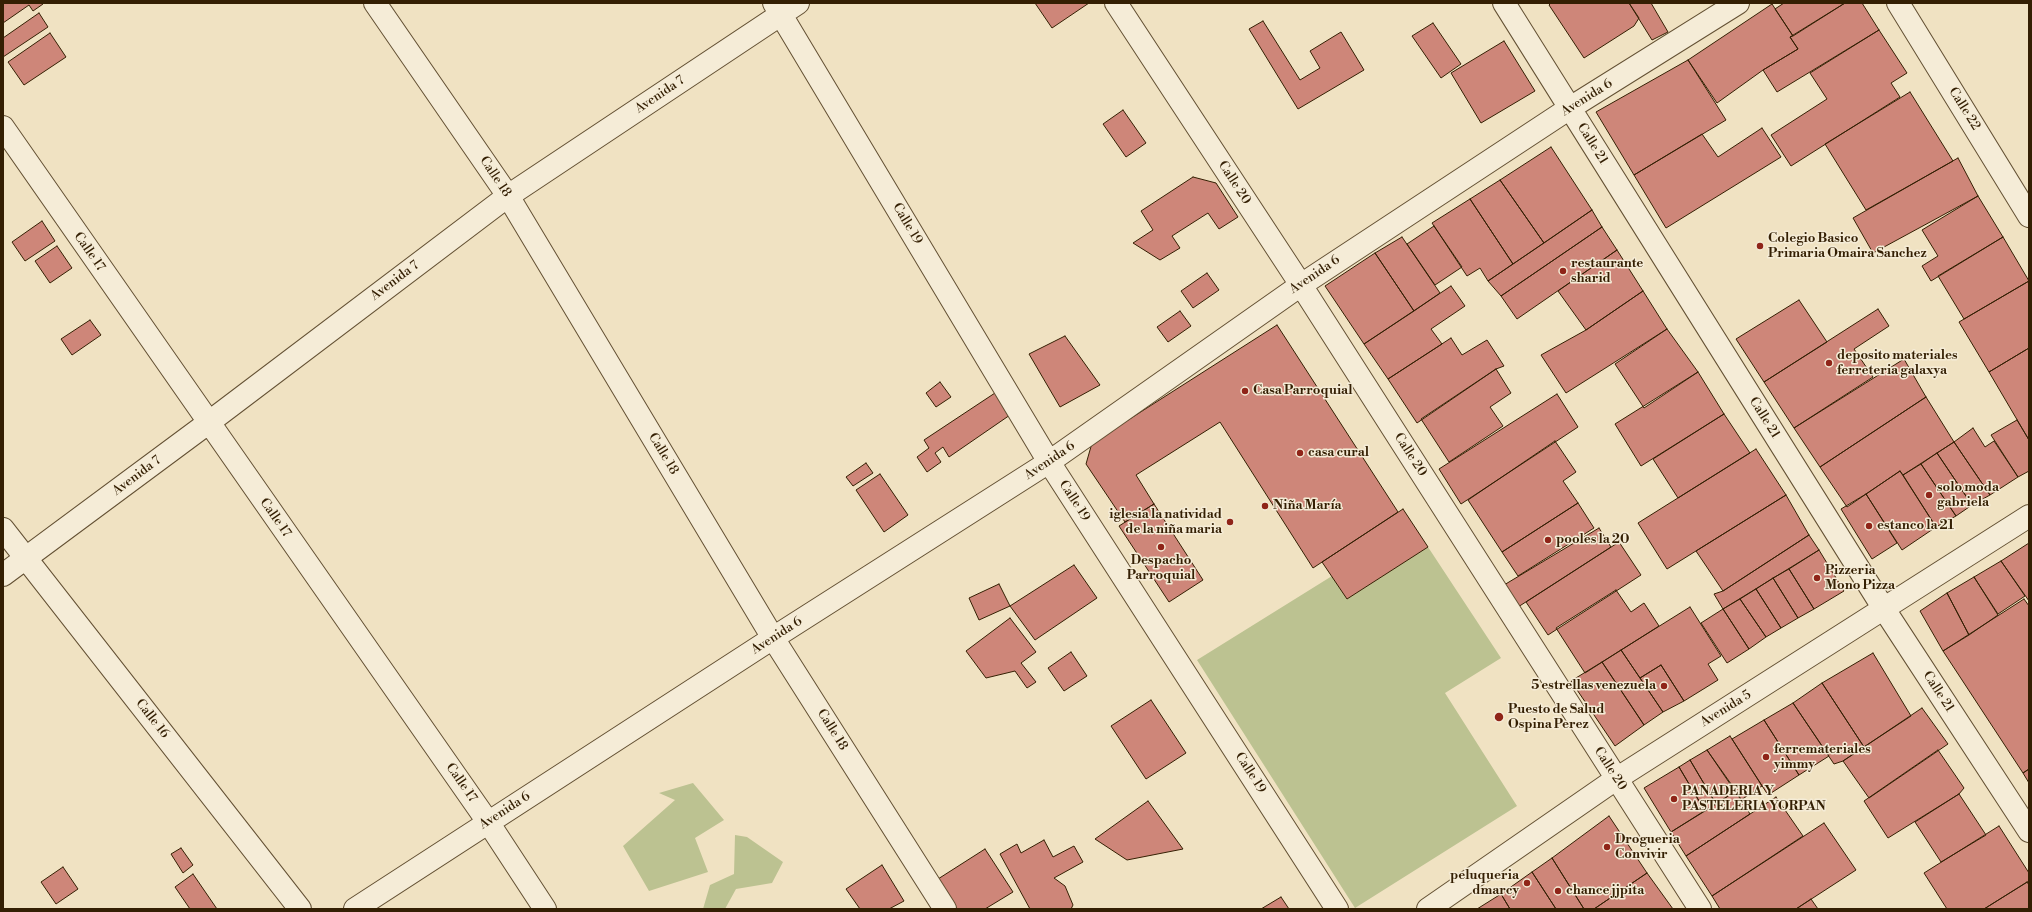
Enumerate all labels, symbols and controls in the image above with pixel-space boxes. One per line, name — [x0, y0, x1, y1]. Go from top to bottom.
street label: Avenida 7 — [632, 73, 688, 117]
street label: Avenida 6 — [1558, 76, 1616, 120]
street label: Calle 22 — [1945, 85, 1983, 133]
street label: Calle 21 — [1573, 121, 1611, 167]
street label: Calle 18 — [476, 154, 514, 200]
street label: Calle 20 — [1214, 158, 1254, 208]
street label: Calle 19 — [889, 200, 925, 248]
street label: Calle 17 — [70, 230, 108, 274]
place label: Colegio Basico Primaria Omaira Sanchez — [1768, 231, 1927, 262]
marker: Colegio Basico Primaria Omaira Sanchez — [1755, 241, 1765, 251]
street label: Avenida 6 — [1287, 252, 1343, 298]
place label: restaurante sharid — [1571, 256, 1643, 287]
street label: Avenida 7 — [368, 258, 422, 304]
marker: restaurante sharid — [1558, 266, 1568, 276]
place label: deposito materiales ferreteria galaxya — [1837, 348, 1958, 379]
marker: deposito materiales ferreteria galaxya — [1824, 358, 1834, 368]
place label: Casa Parroquial — [1253, 383, 1352, 399]
marker: Casa Parroquial — [1240, 386, 1250, 396]
street label: Calle 21 — [1745, 395, 1783, 441]
street label: Calle 18 — [645, 430, 681, 478]
street label: Calle 20 — [1390, 430, 1430, 480]
street label: Avenida 6 — [1022, 438, 1078, 484]
place label: casa cural — [1308, 445, 1369, 461]
marker: casa cural — [1295, 448, 1305, 458]
street label: Avenida 7 — [110, 453, 164, 499]
street label: Calle 19 — [1055, 478, 1093, 524]
place label: solo moda gabriela — [1937, 480, 1999, 511]
marker: solo moda gabriela — [1924, 490, 1934, 500]
street label: Calle 17 — [256, 496, 294, 540]
place label: Niña María — [1273, 498, 1342, 514]
marker: Niña María — [1260, 501, 1270, 511]
place label: iglesia la natividad de la niña maria — [1109, 507, 1222, 538]
marker: iglesia la natividad de la niña maria — [1225, 517, 1235, 527]
place label: estanco la 21 — [1877, 518, 1954, 534]
marker: estanco la 21 — [1864, 521, 1874, 531]
place label: pooles la 20 — [1556, 532, 1629, 548]
marker: pooles la 20 — [1543, 535, 1553, 545]
marker: Despacho Parroquial — [1156, 542, 1166, 552]
place label: Despacho Parroquial — [1127, 553, 1195, 584]
place label: Pizzeria Mono Pizza — [1825, 563, 1895, 594]
marker: Pizzeria Mono Pizza — [1812, 573, 1822, 583]
street label: Avenida 6 — [749, 614, 805, 658]
street label: Calle 21 — [1919, 669, 1957, 715]
place label: 5 estrellas venezuela — [1531, 678, 1656, 694]
marker: 5 estrellas venezuela — [1659, 681, 1669, 691]
street label: Avenida 5 — [1698, 687, 1754, 731]
street label: Calle 16 — [132, 696, 172, 742]
place label: Puesto de Salud Ospina Perez — [1508, 702, 1605, 733]
street label: Calle 18 — [813, 706, 851, 754]
marker: Puesto de Salud Ospina Perez — [1493, 711, 1505, 723]
place label: ferremateriales yimmy — [1774, 742, 1871, 773]
street label: Calle 20 — [1590, 744, 1630, 794]
street label: Calle 19 — [1231, 750, 1269, 796]
marker: ferremateriales yimmy — [1761, 752, 1771, 762]
street label: Calle 17 — [442, 761, 480, 805]
place label: PANADERIA Y PASTELERIA YORPAN — [1682, 784, 1826, 815]
street label: Avenida 6 — [477, 789, 533, 833]
marker: PANADERIA Y PASTELERIA YORPAN — [1669, 794, 1679, 804]
place label: Drogueria Convivir — [1615, 832, 1680, 863]
marker: Drogueria Convivir — [1602, 842, 1612, 852]
place label: peluqueria dmarcy — [1450, 868, 1519, 899]
marker: peluqueria dmarcy — [1522, 878, 1532, 888]
place label: chance jjpita — [1566, 883, 1644, 899]
marker: chance jjpita — [1553, 886, 1563, 896]

